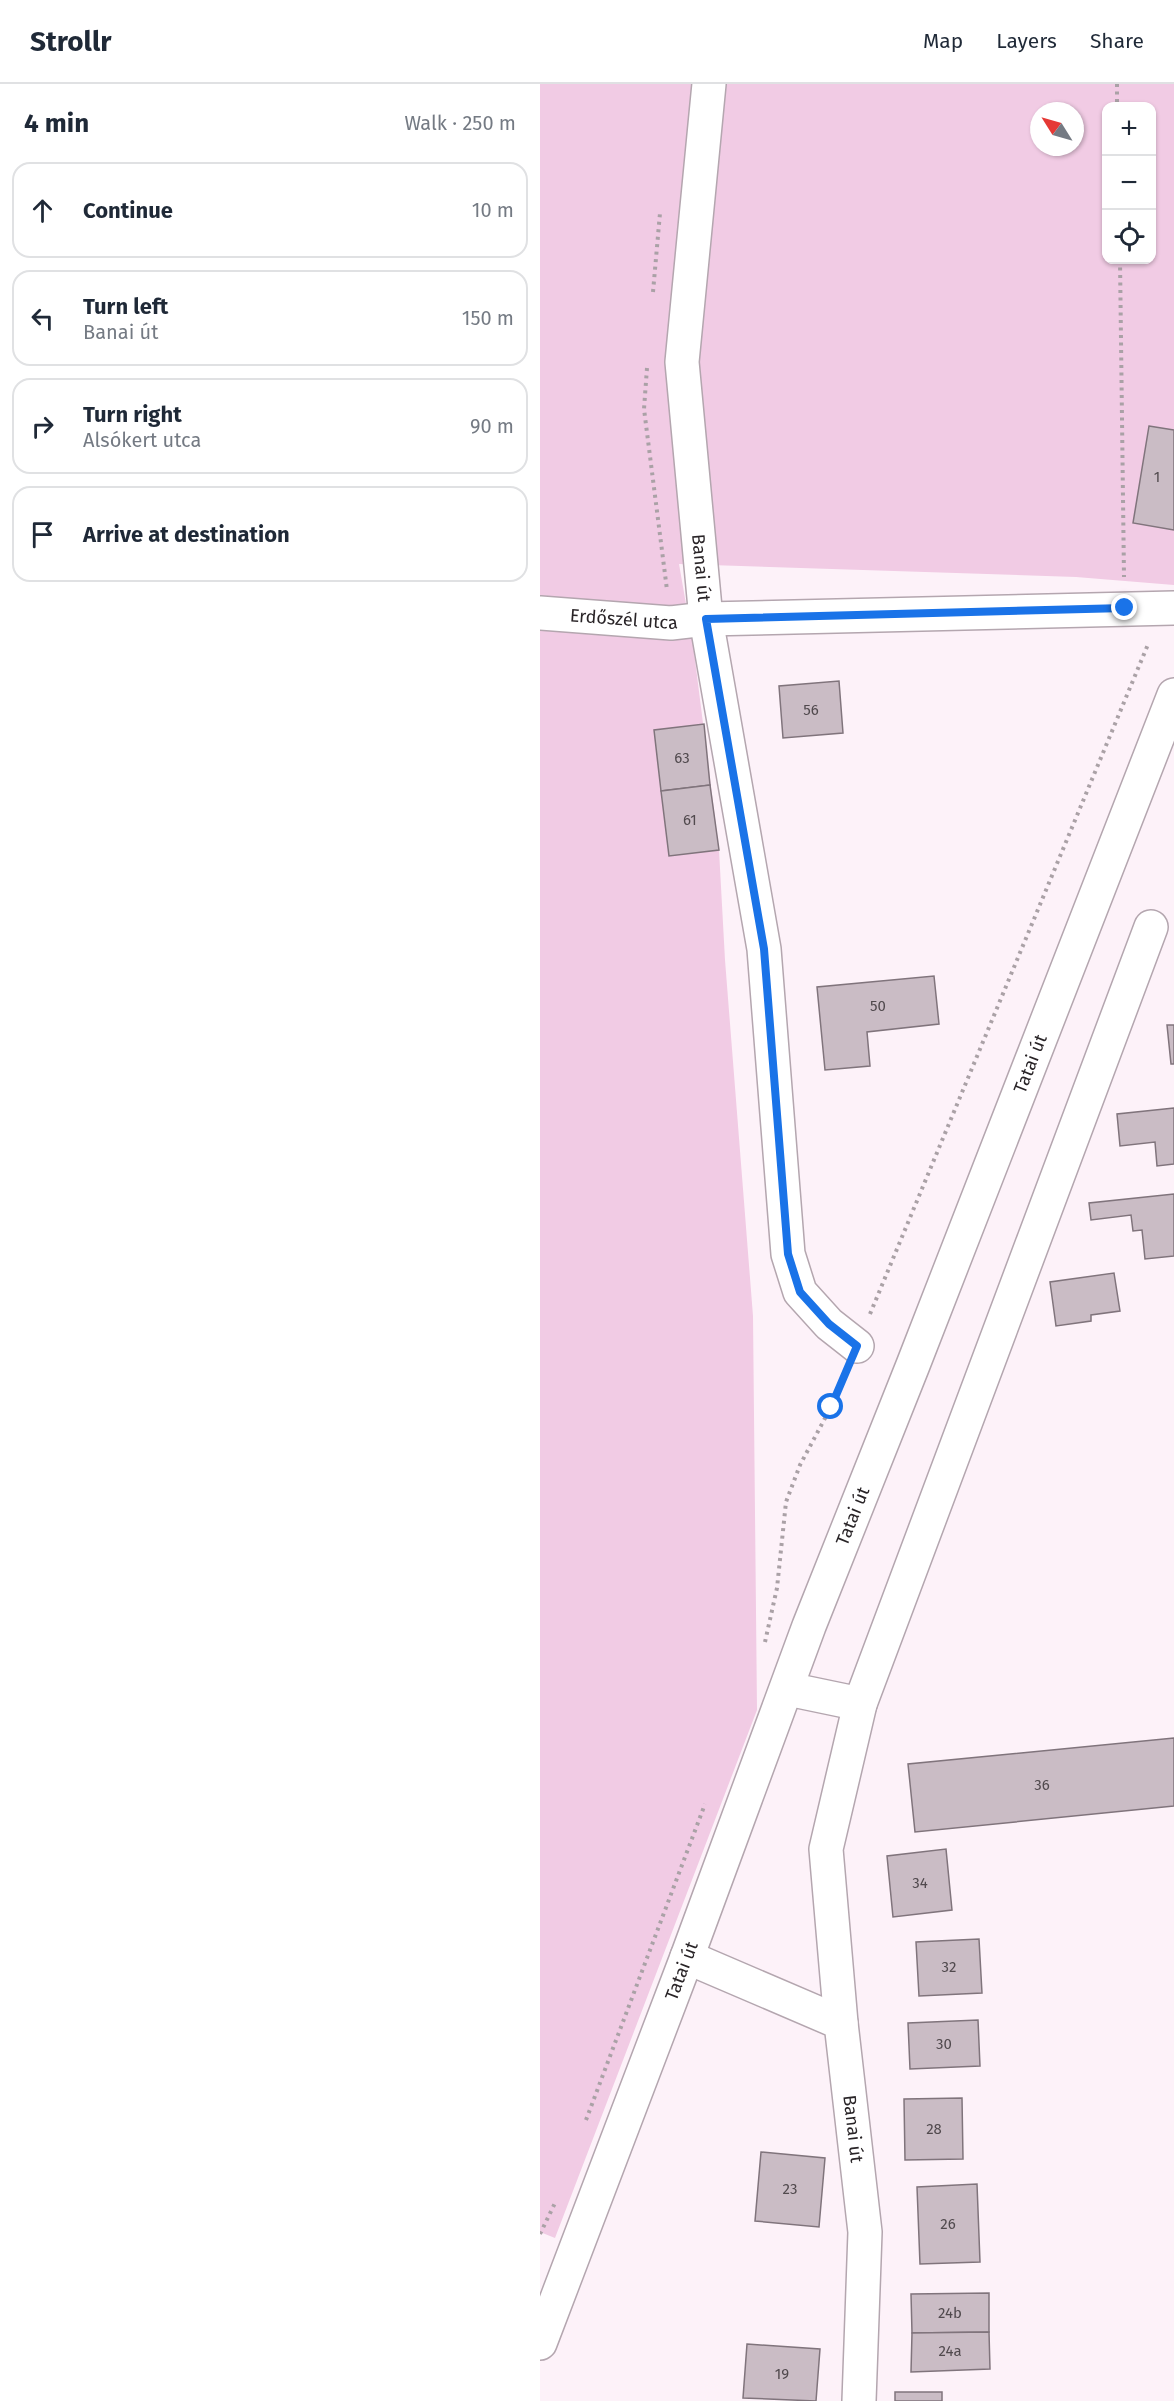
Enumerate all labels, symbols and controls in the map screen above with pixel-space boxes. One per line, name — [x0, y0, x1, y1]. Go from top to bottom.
text: Strollr — [30, 25, 111, 58]
text: Map — [923, 28, 963, 54]
text: Layers — [996, 28, 1057, 54]
text: Share — [1090, 28, 1144, 54]
north arrow — [1030, 102, 1084, 156]
map controls — [1102, 102, 1156, 264]
button: + — [1102, 102, 1156, 156]
text: 4 min — [24, 108, 89, 139]
text: Walk · 250 m — [404, 111, 516, 135]
button: − — [1102, 156, 1156, 210]
icon: ahead — [26, 194, 59, 227]
text: Continue — [83, 197, 173, 224]
text: 10 m — [472, 198, 514, 222]
button: locate — [1102, 210, 1156, 264]
text: Turn left — [83, 293, 168, 320]
icon: left — [26, 302, 59, 335]
text: 150 m — [462, 306, 514, 330]
text: Banai út — [83, 320, 158, 344]
text: Turn right — [83, 401, 182, 428]
icon: right — [26, 410, 59, 443]
text: 90 m — [470, 414, 514, 438]
text: Alsókert utca — [83, 428, 201, 452]
house number: 1 — [1154, 468, 1160, 486]
icon: arrive — [26, 518, 59, 551]
text: Arrive at destination — [83, 521, 290, 548]
street label: Banai út — [687, 533, 715, 603]
route end — [1111, 594, 1137, 620]
street label: Erdőszél utca — [569, 604, 679, 634]
house number: 56 — [803, 701, 819, 719]
house number: 63 — [674, 749, 690, 767]
house number: 61 — [683, 811, 697, 829]
house number: 50 — [870, 997, 886, 1015]
street label: Tatai út — [1009, 1031, 1052, 1096]
route start — [817, 1393, 843, 1419]
street label: Tatai út — [831, 1483, 874, 1549]
house number: 36 — [1034, 1776, 1050, 1794]
house number: 34 — [912, 1874, 928, 1892]
street label: Tatai út — [660, 1938, 703, 2004]
house number: 32 — [942, 1958, 956, 1976]
house number: 30 — [936, 2035, 952, 2053]
street label: Banai út — [838, 2094, 868, 2164]
house number: 28 — [926, 2120, 942, 2138]
house number: 23 — [783, 2180, 797, 2198]
house number: 26 — [940, 2215, 956, 2233]
house number: 24b — [938, 2304, 962, 2322]
house number: 24a — [938, 2342, 962, 2360]
house number: 19 — [775, 2365, 789, 2383]

